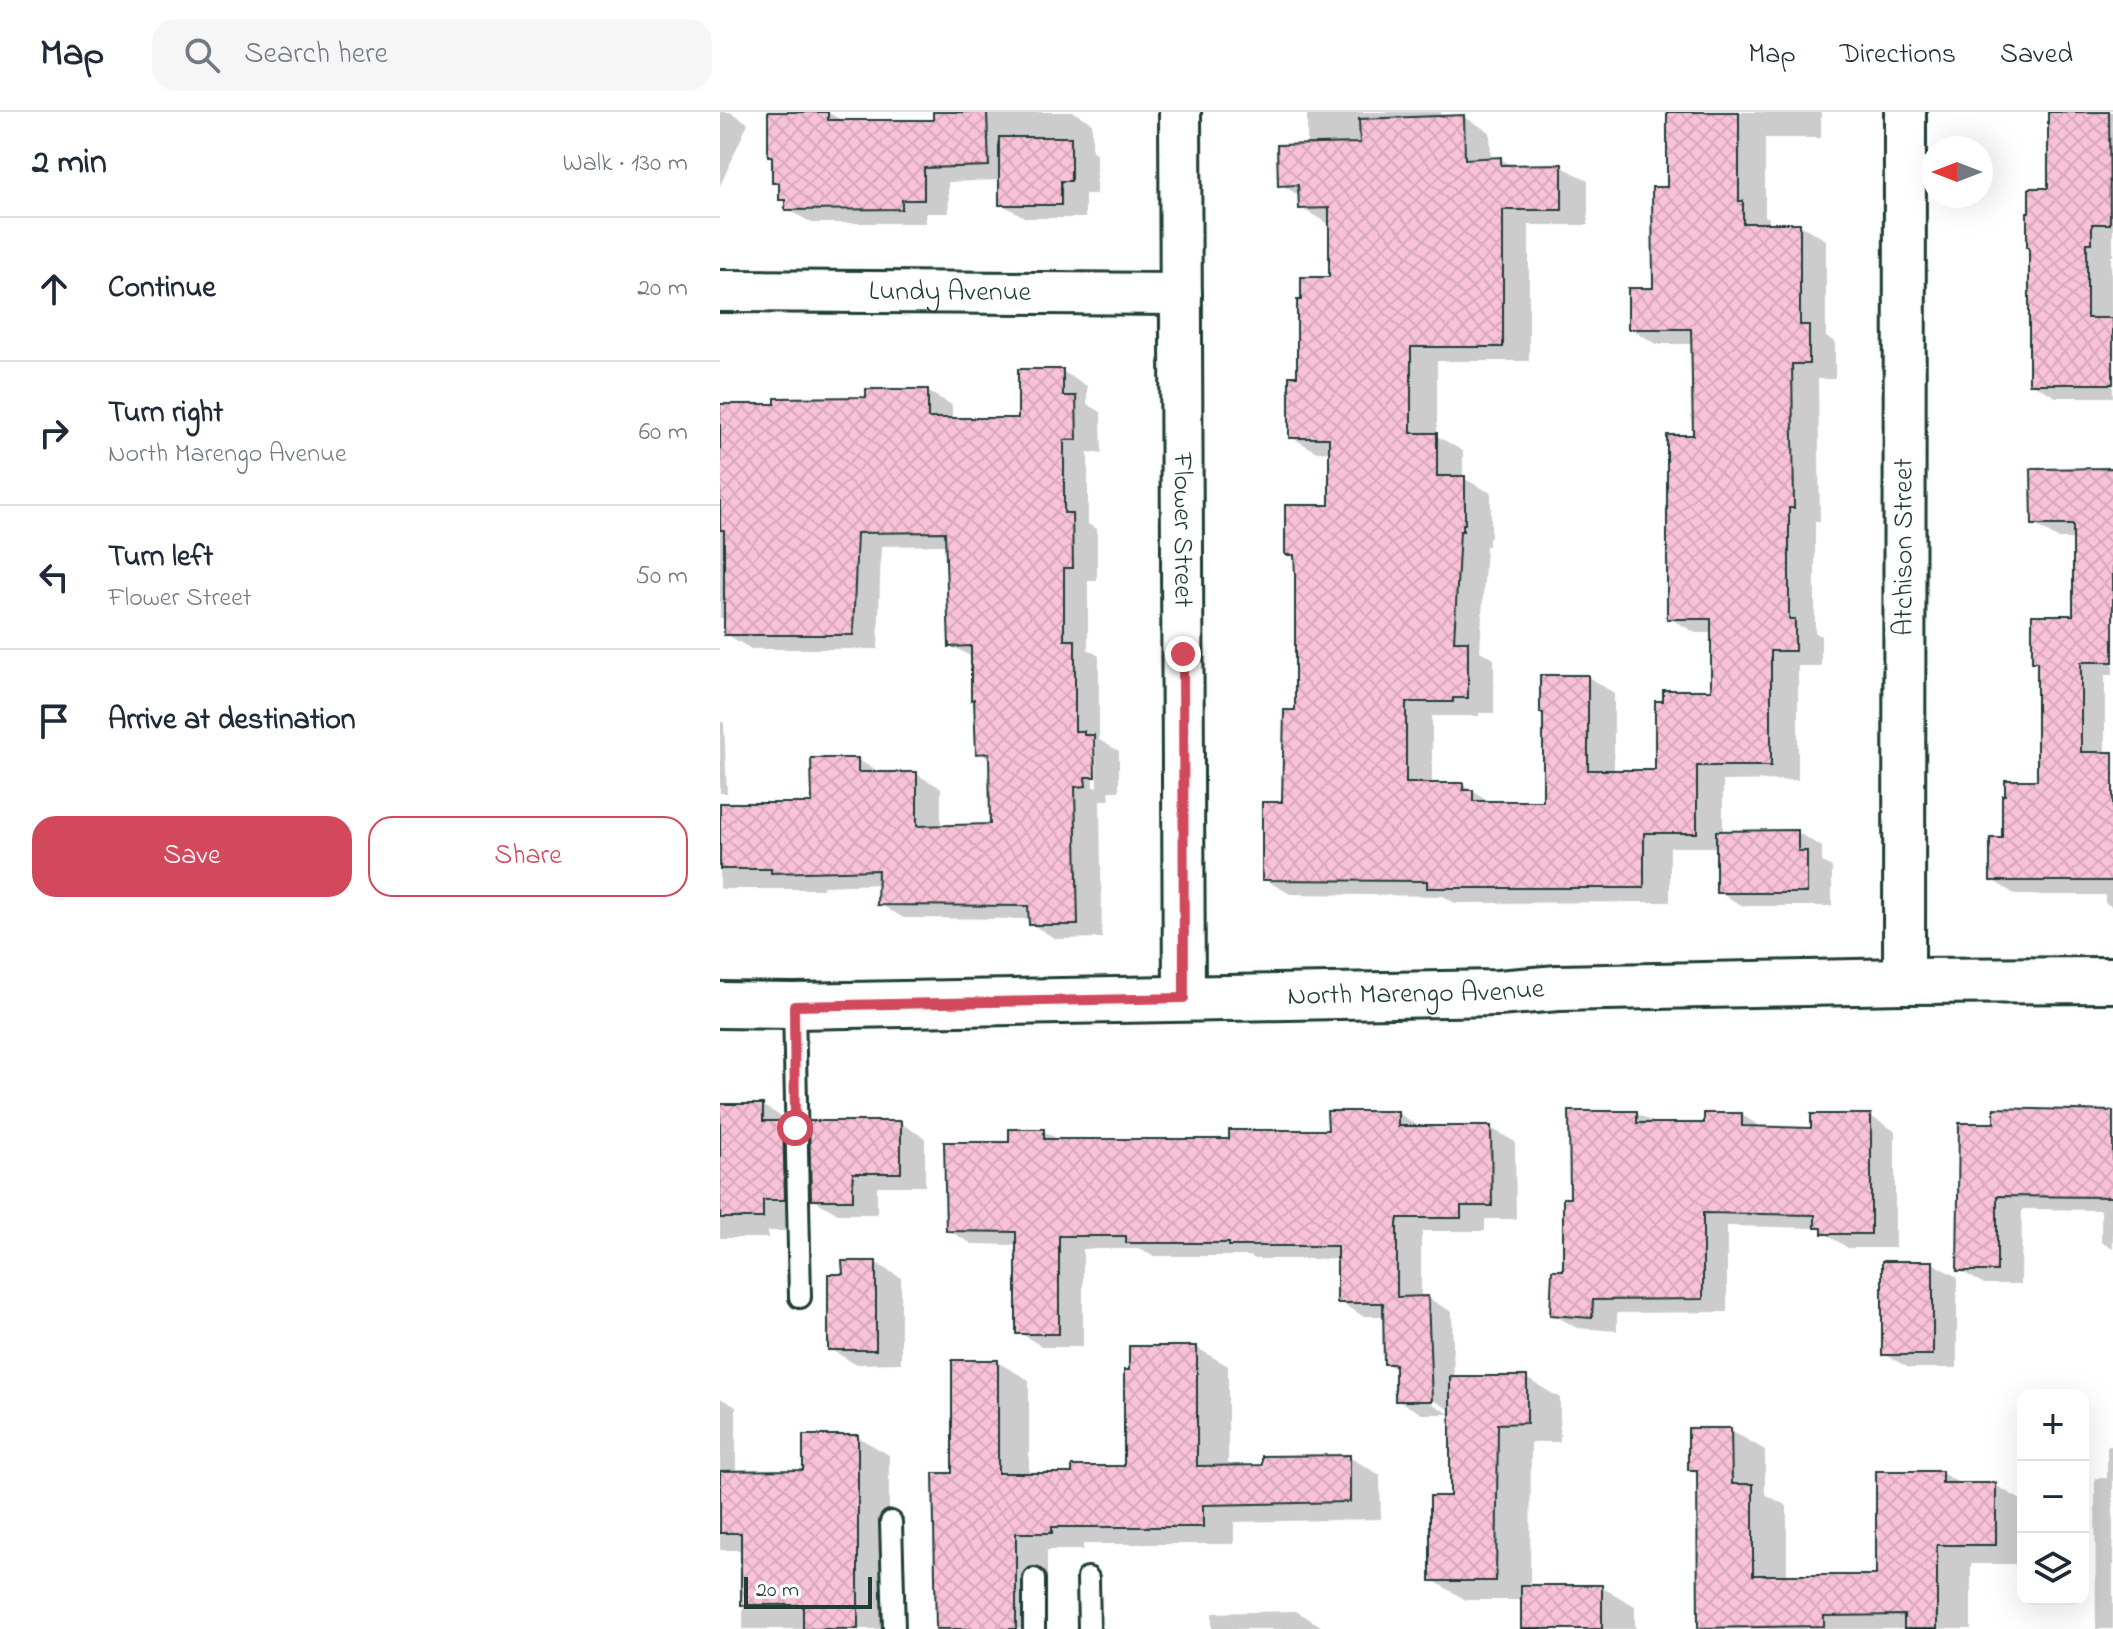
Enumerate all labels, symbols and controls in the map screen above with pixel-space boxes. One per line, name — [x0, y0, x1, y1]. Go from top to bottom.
search box — [152, 19, 712, 91]
text: Map — [40, 27, 104, 83]
icon: search — [180, 33, 224, 77]
text: Search here — [244, 33, 388, 77]
text: Map — [1748, 35, 1796, 76]
text: Directions — [1840, 35, 1956, 76]
text: Saved — [2000, 35, 2073, 76]
north arrow — [1921, 136, 1993, 208]
text: 2 min — [32, 139, 107, 189]
text: Walk · 130 m — [563, 145, 688, 183]
icon: ahead — [32, 267, 76, 311]
text: Continue — [108, 267, 216, 311]
text: 20 m — [637, 270, 688, 308]
street label: Lundy Avenue — [869, 271, 1032, 314]
text: Turn right — [108, 392, 223, 436]
icon: right — [32, 411, 76, 455]
text: 60 m — [639, 414, 688, 452]
text: North Marengo Avenue — [108, 436, 347, 474]
street label: Flower Street — [1161, 452, 1203, 607]
street label: Atchison Street — [1884, 458, 1925, 636]
text: Turn left — [108, 536, 213, 580]
icon: left — [32, 555, 76, 599]
text: 50 m — [635, 558, 688, 596]
text: Flower Street — [108, 580, 252, 618]
route end — [1165, 636, 1201, 672]
icon: arrive — [32, 699, 76, 743]
text: Arrive at destination — [108, 699, 356, 743]
button: Save — [32, 816, 352, 897]
button: Share — [368, 816, 688, 897]
street label: North Marengo Avenue — [1287, 969, 1546, 1017]
route start — [777, 1110, 813, 1146]
map controls — [2017, 1389, 2089, 1605]
button: + — [2017, 1389, 2089, 1461]
button: − — [2017, 1461, 2089, 1533]
button: layers — [2017, 1533, 2089, 1605]
scale bar — [744, 1573, 872, 1609]
text: 20 m — [756, 1575, 799, 1607]

